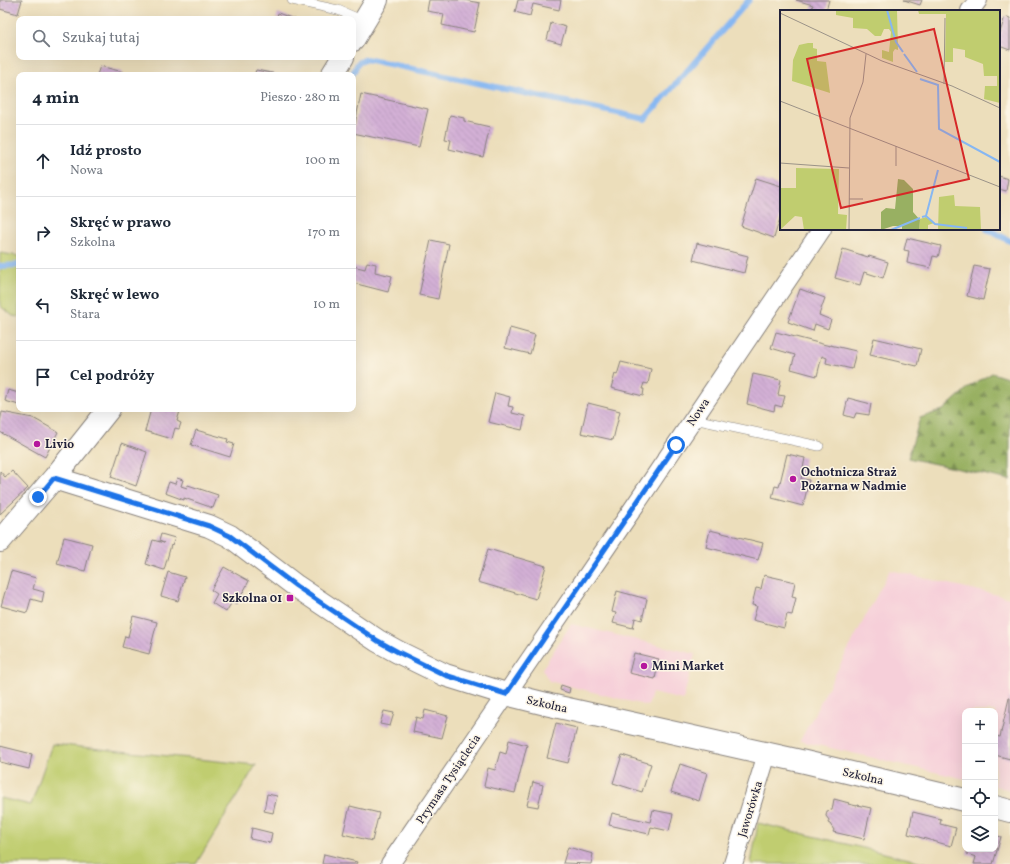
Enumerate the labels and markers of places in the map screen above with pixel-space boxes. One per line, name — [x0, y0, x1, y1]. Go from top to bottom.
place label: Livio — [45, 437, 74, 453]
marker: Livio — [32, 439, 42, 449]
place label: Ochotnicza Straż Pożarna w Nadmie — [801, 465, 906, 495]
marker: Ochotnicza Straż Pożarna w Nadmie — [788, 474, 798, 484]
place label: Szkolna 01 — [222, 591, 282, 607]
marker: Szkolna 01 — [285, 593, 295, 603]
place label: Mini Market — [652, 659, 724, 675]
marker: Mini Market — [639, 661, 649, 671]

